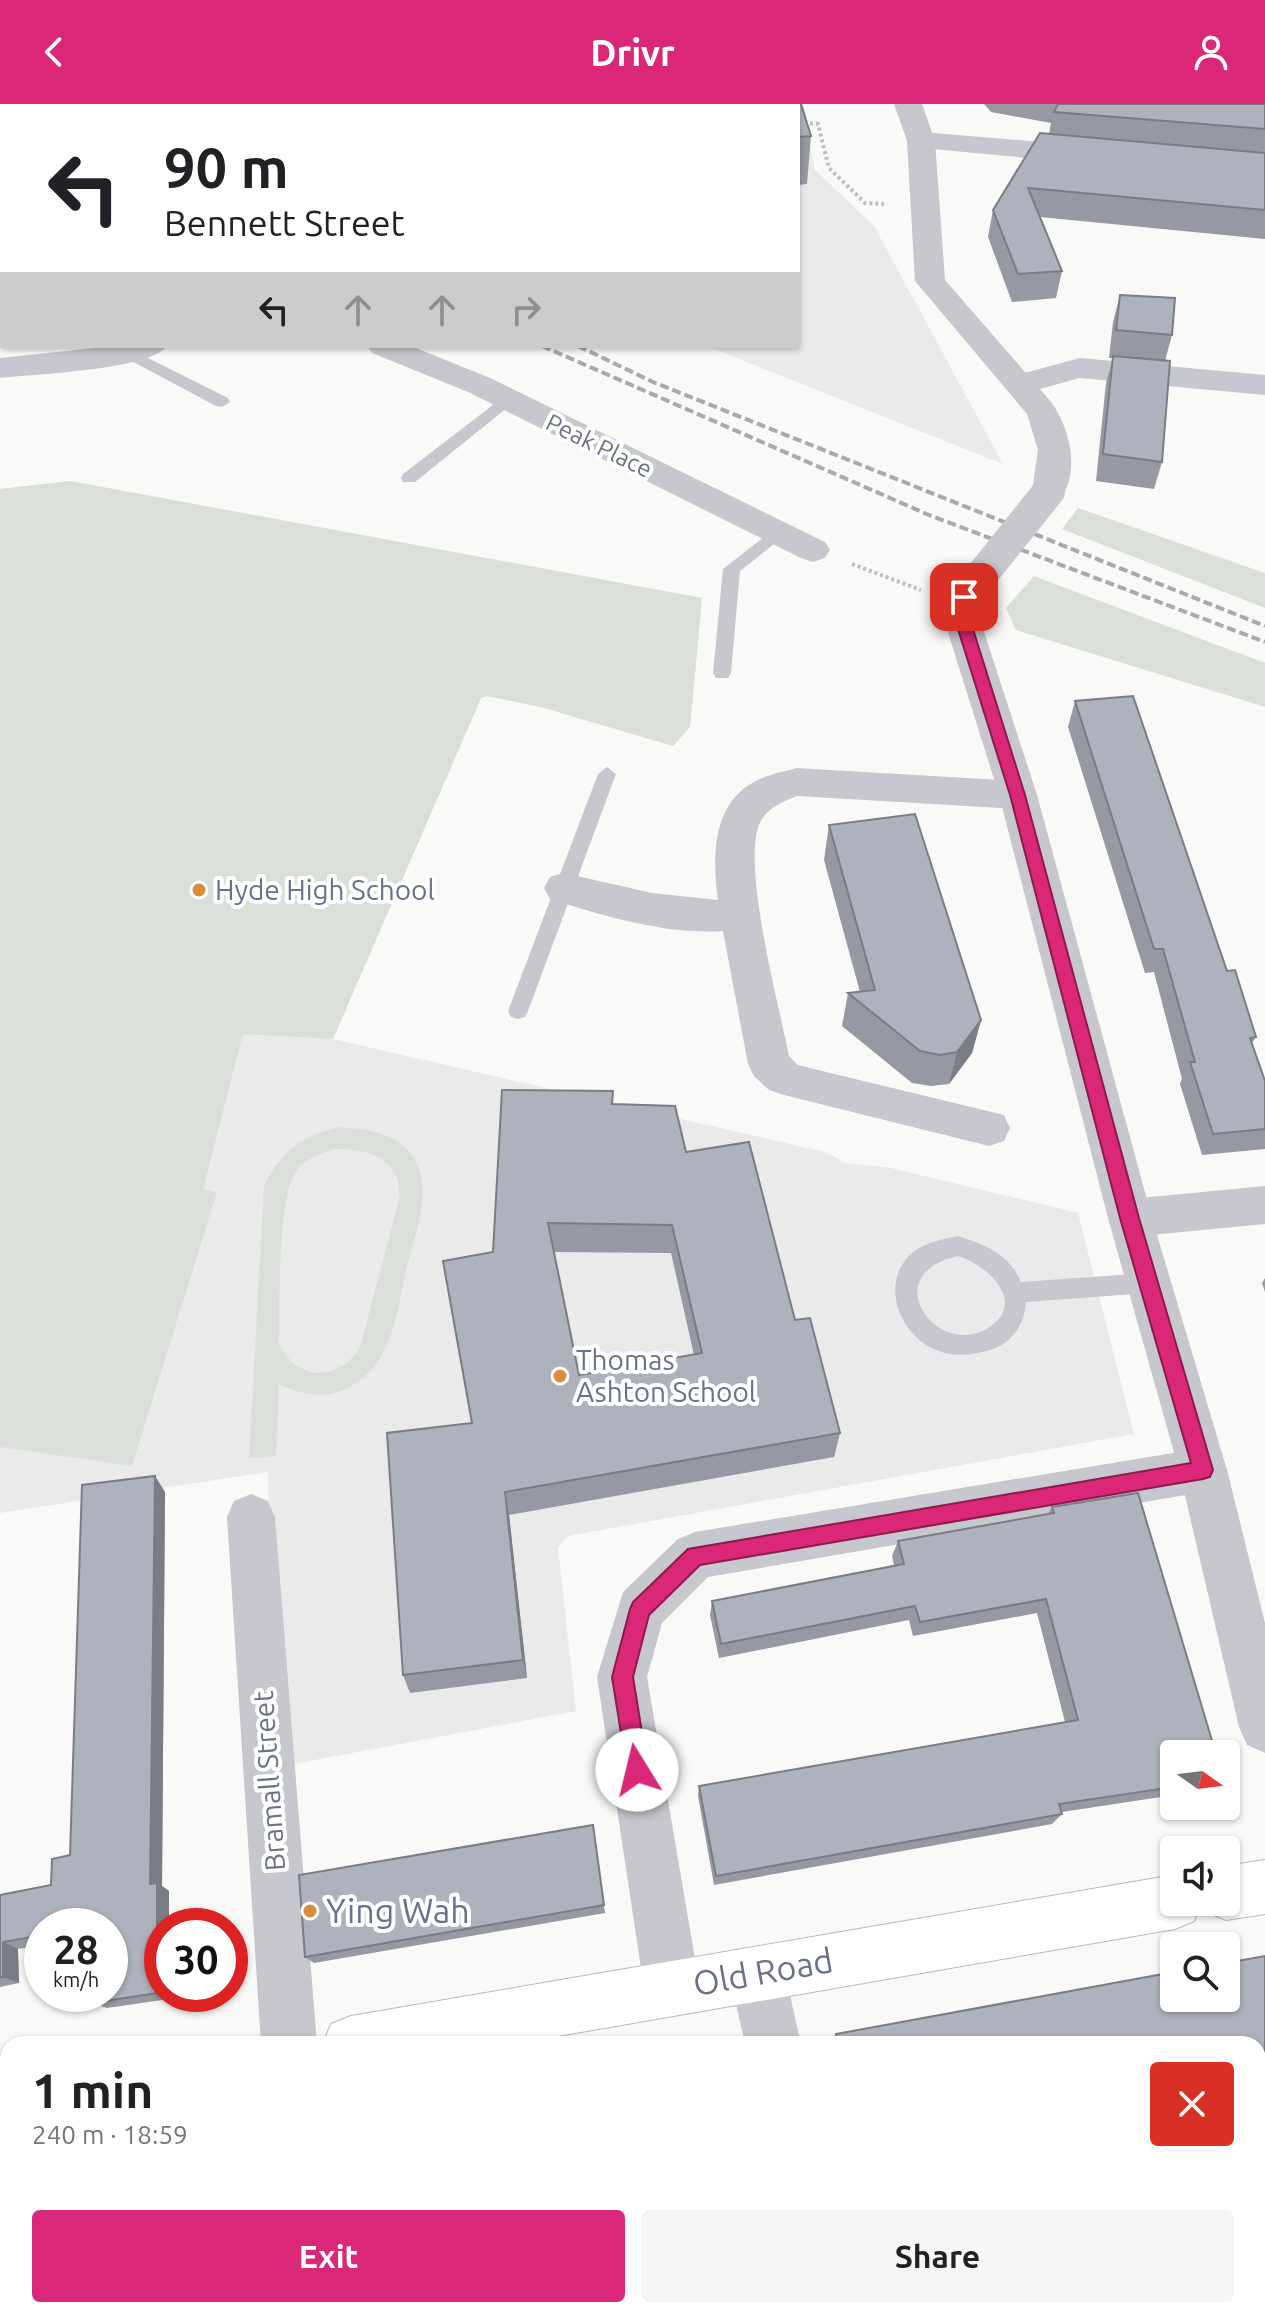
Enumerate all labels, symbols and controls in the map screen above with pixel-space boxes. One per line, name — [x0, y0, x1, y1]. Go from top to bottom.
icon: back — [32, 30, 76, 74]
icon: person — [1189, 30, 1233, 74]
text: Drivr — [590, 32, 675, 73]
icon: left — [32, 136, 136, 240]
text: 90 m — [164, 136, 289, 199]
text: Bennett Street — [164, 202, 405, 243]
icon: left — [252, 288, 296, 332]
icon: ahead — [336, 288, 380, 332]
icon: ahead — [420, 288, 464, 332]
icon: right — [504, 288, 548, 332]
street label: Peak Place — [542, 408, 657, 483]
pin — [930, 563, 998, 631]
icon: arrive — [942, 575, 986, 619]
place label: Hyde High School — [215, 874, 435, 905]
marker: Hyde High School — [190, 881, 208, 899]
place label: Thomas Ashton School — [576, 1344, 756, 1407]
marker: Thomas Ashton School — [551, 1367, 569, 1385]
street label: Bramall Street — [247, 1690, 290, 1872]
position arrow — [595, 1728, 679, 1812]
north arrow — [1160, 1740, 1240, 1820]
map controls — [1160, 1740, 1240, 2012]
button: sound — [1160, 1836, 1240, 1916]
place label: Ying Wah — [326, 1891, 470, 1929]
marker: Ying Wah — [301, 1902, 319, 1920]
speed limit sign: 30 — [144, 1908, 248, 2012]
text: 28 — [53, 1927, 99, 1972]
button: search — [1160, 1932, 1240, 2012]
street label: Old Road — [690, 1940, 836, 2002]
text: km/h — [53, 1968, 99, 1991]
button: close — [1150, 2062, 1234, 2146]
text: 1 min — [32, 2063, 153, 2117]
text: 240 m · 18:59 — [32, 2120, 188, 2149]
button: Exit — [32, 2210, 625, 2302]
button: Share — [641, 2210, 1234, 2302]

